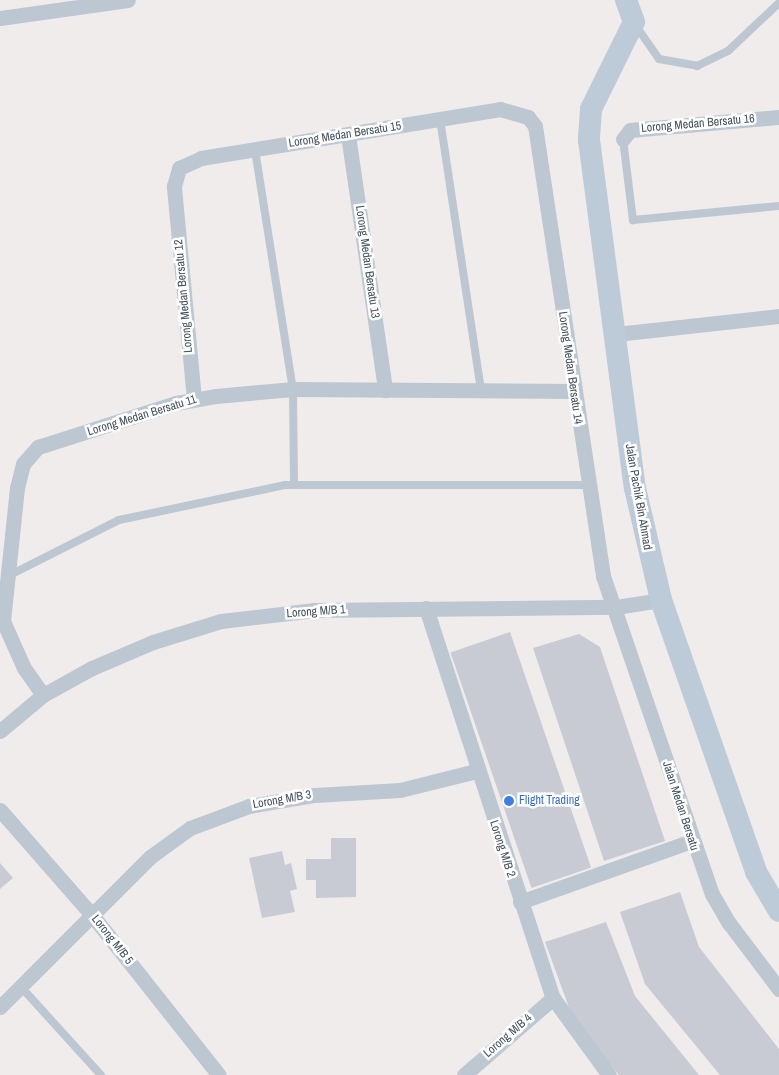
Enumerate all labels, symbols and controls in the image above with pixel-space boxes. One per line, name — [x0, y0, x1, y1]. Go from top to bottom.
street label: Lorong Medan Bersatu 16 — [641, 112, 755, 136]
street label: Lorong Medan Bersatu 15 — [288, 119, 402, 151]
street label: Lorong Medan Bersatu 13 — [352, 205, 382, 319]
street label: Lorong Medan Bersatu 12 — [172, 239, 196, 353]
street label: Lorong Medan Bersatu 14 — [555, 311, 585, 425]
street label: Lorong Medan Bersatu 11 — [86, 393, 198, 439]
street label: Jalan Pachik Bin Ahmad — [622, 443, 654, 551]
street label: Lorong M/B 1 — [286, 603, 346, 621]
street label: Jalan Medan Bersatu — [659, 760, 701, 852]
street label: Lorong M/B 3 — [252, 788, 312, 812]
place label: Flight Trading — [519, 794, 580, 808]
marker: Flight Trading — [503, 795, 515, 807]
street label: Lorong M/B 2 — [486, 819, 518, 879]
street label: Lorong M/B 5 — [88, 912, 136, 968]
street label: Lorong M/B 4 — [481, 1011, 535, 1061]

